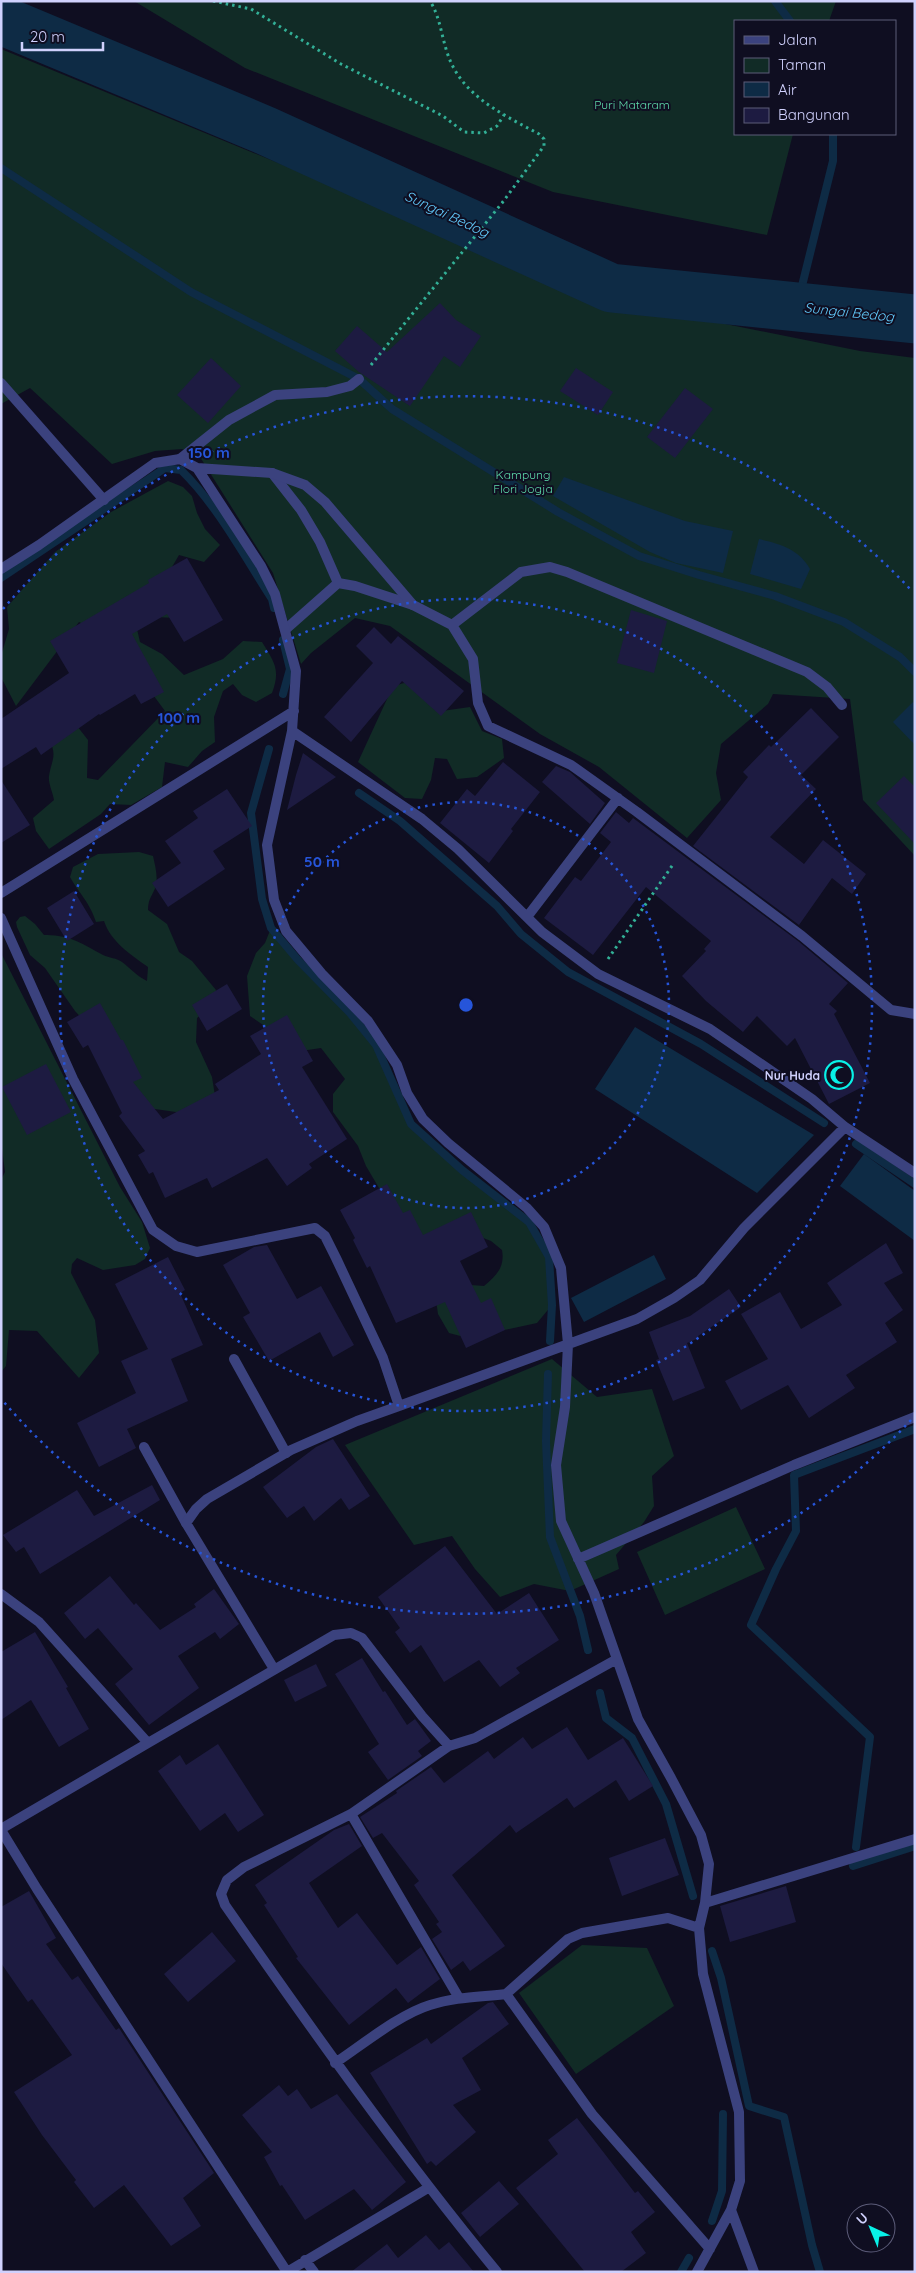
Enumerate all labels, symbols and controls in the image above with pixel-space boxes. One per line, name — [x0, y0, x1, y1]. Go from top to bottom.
scale bar — [22, 20, 104, 52]
legend — [734, 20, 896, 135]
text: 20 m — [30, 27, 65, 46]
text: Jalan — [778, 30, 817, 49]
text: Taman — [778, 55, 826, 74]
text: Air — [778, 80, 797, 99]
park label: Puri Mataram — [594, 97, 670, 112]
text: Bangunan — [778, 105, 850, 124]
water label: Sungai Bedog — [402, 187, 493, 242]
water label: Sungai Bedog — [803, 298, 896, 326]
text: 150 m — [188, 443, 230, 462]
park label: Kampung Flori Jogja — [493, 467, 553, 496]
text: 100 m — [158, 708, 200, 727]
text: 50 m — [304, 852, 340, 871]
centre of rings — [457, 996, 475, 1014]
mosque icon: Nur Huda — [824, 1060, 854, 1090]
place label: Nur Huda — [765, 1068, 820, 1083]
north arrow — [846, 2203, 896, 2253]
text: U — [852, 2209, 872, 2229]

